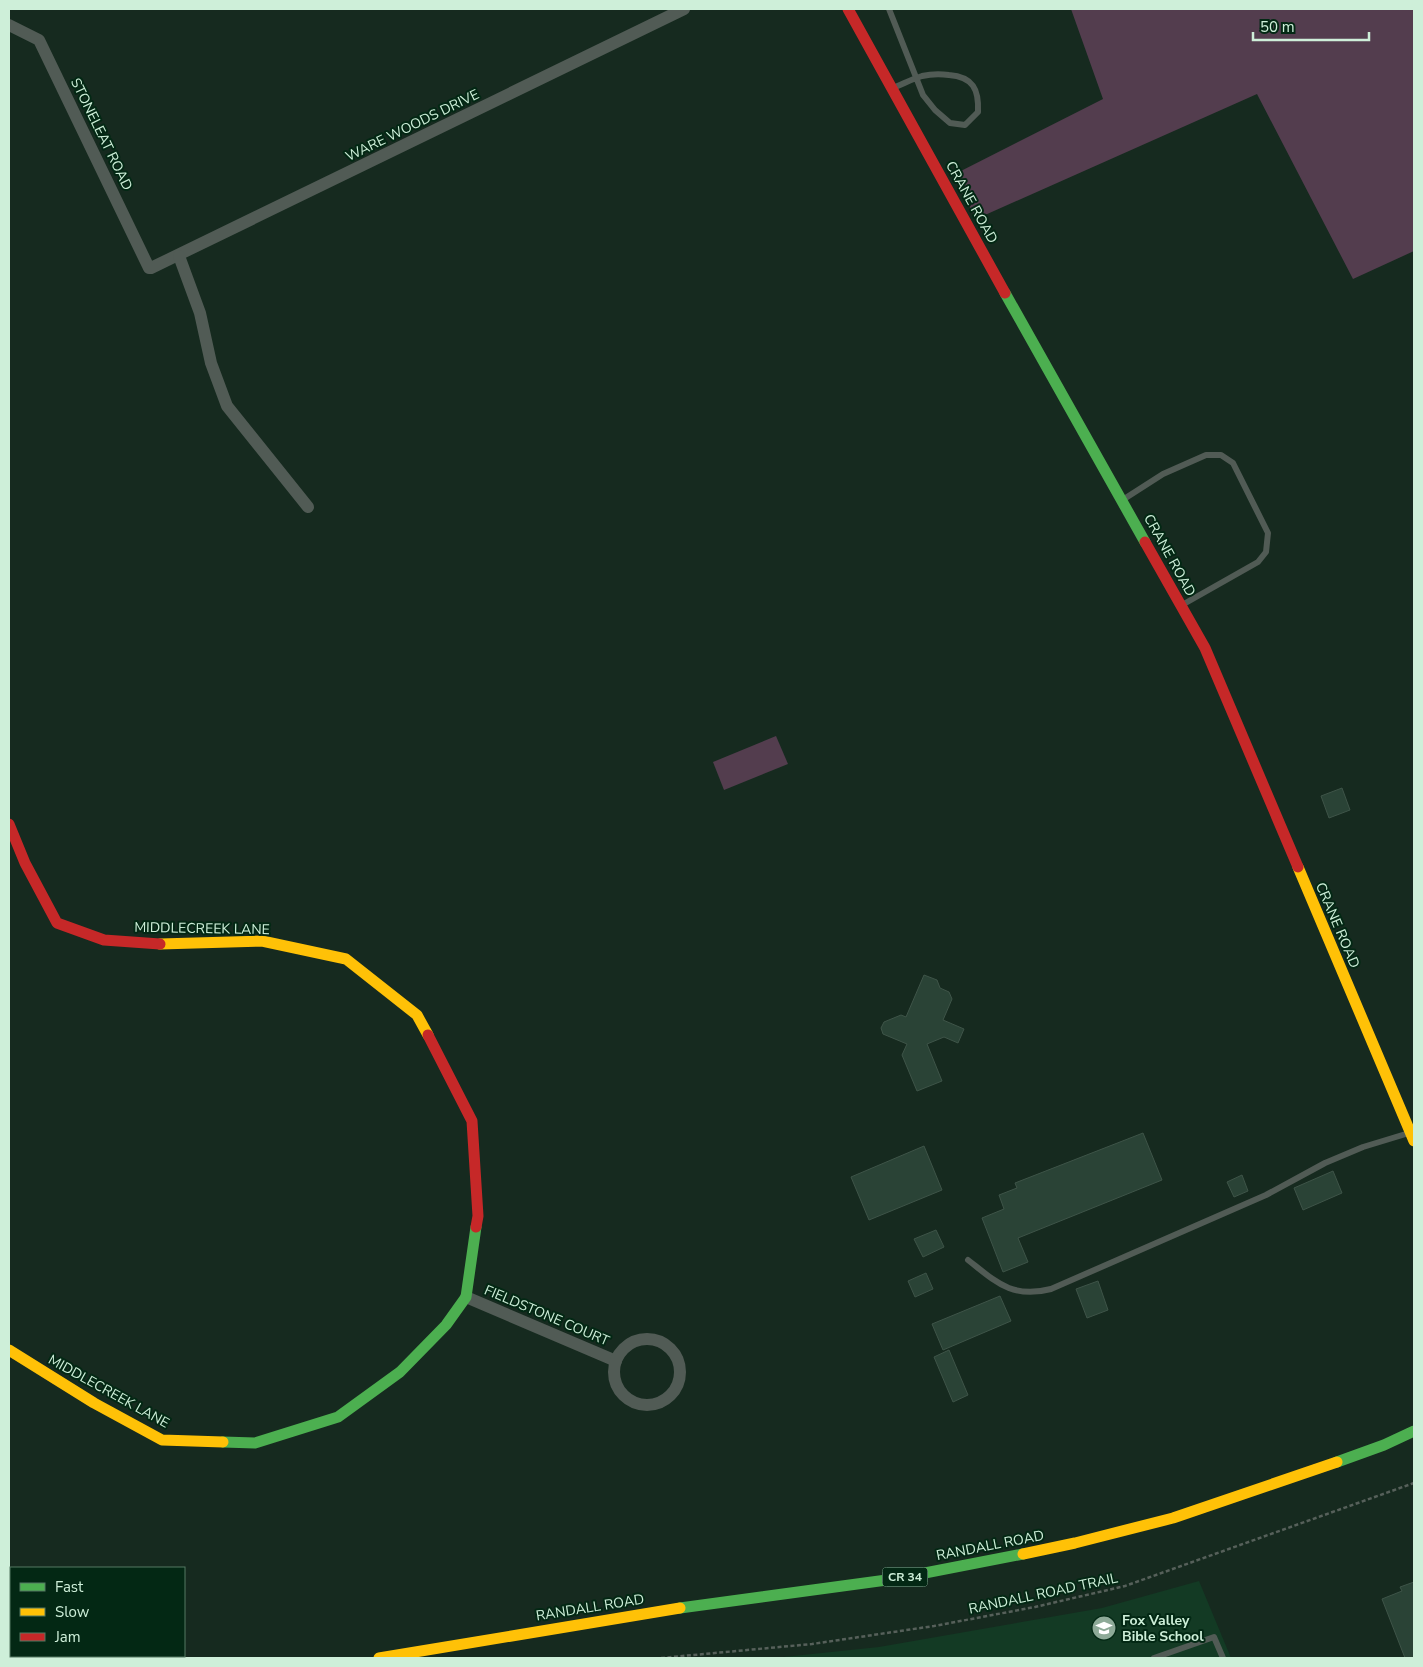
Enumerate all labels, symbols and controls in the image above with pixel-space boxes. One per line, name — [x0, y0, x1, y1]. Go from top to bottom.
scale bar — [1253, 10, 1369, 42]
text: 50 m — [1260, 17, 1295, 37]
street label: STONELEAT ROAD — [66, 75, 137, 194]
street label: WARE WOODS DRIVE — [342, 85, 482, 166]
street label: CRANE ROAD — [941, 158, 1002, 247]
street label: CRANE ROAD — [1139, 511, 1200, 600]
street label: CRANE ROAD — [1311, 879, 1364, 971]
street label: MIDDLECREEK LANE — [134, 918, 270, 939]
street label: FIELDSTONE COURT — [481, 1281, 613, 1351]
street label: MIDDLECREEK LANE — [45, 1350, 173, 1433]
street label: RANDALL ROAD — [935, 1526, 1046, 1565]
legend — [10, 1567, 185, 1657]
road number: CR 34 — [882, 1568, 928, 1586]
street label: RANDALL ROAD TRAIL — [967, 1568, 1120, 1619]
text: Fast — [55, 1577, 84, 1597]
street label: RANDALL ROAD — [535, 1590, 646, 1625]
text: Slow — [55, 1602, 90, 1622]
place label: Fox Valley Bible School — [1122, 1611, 1204, 1646]
school or university icon: Fox Valley Bible School — [1091, 1615, 1117, 1641]
text: Jam — [54, 1627, 81, 1647]

